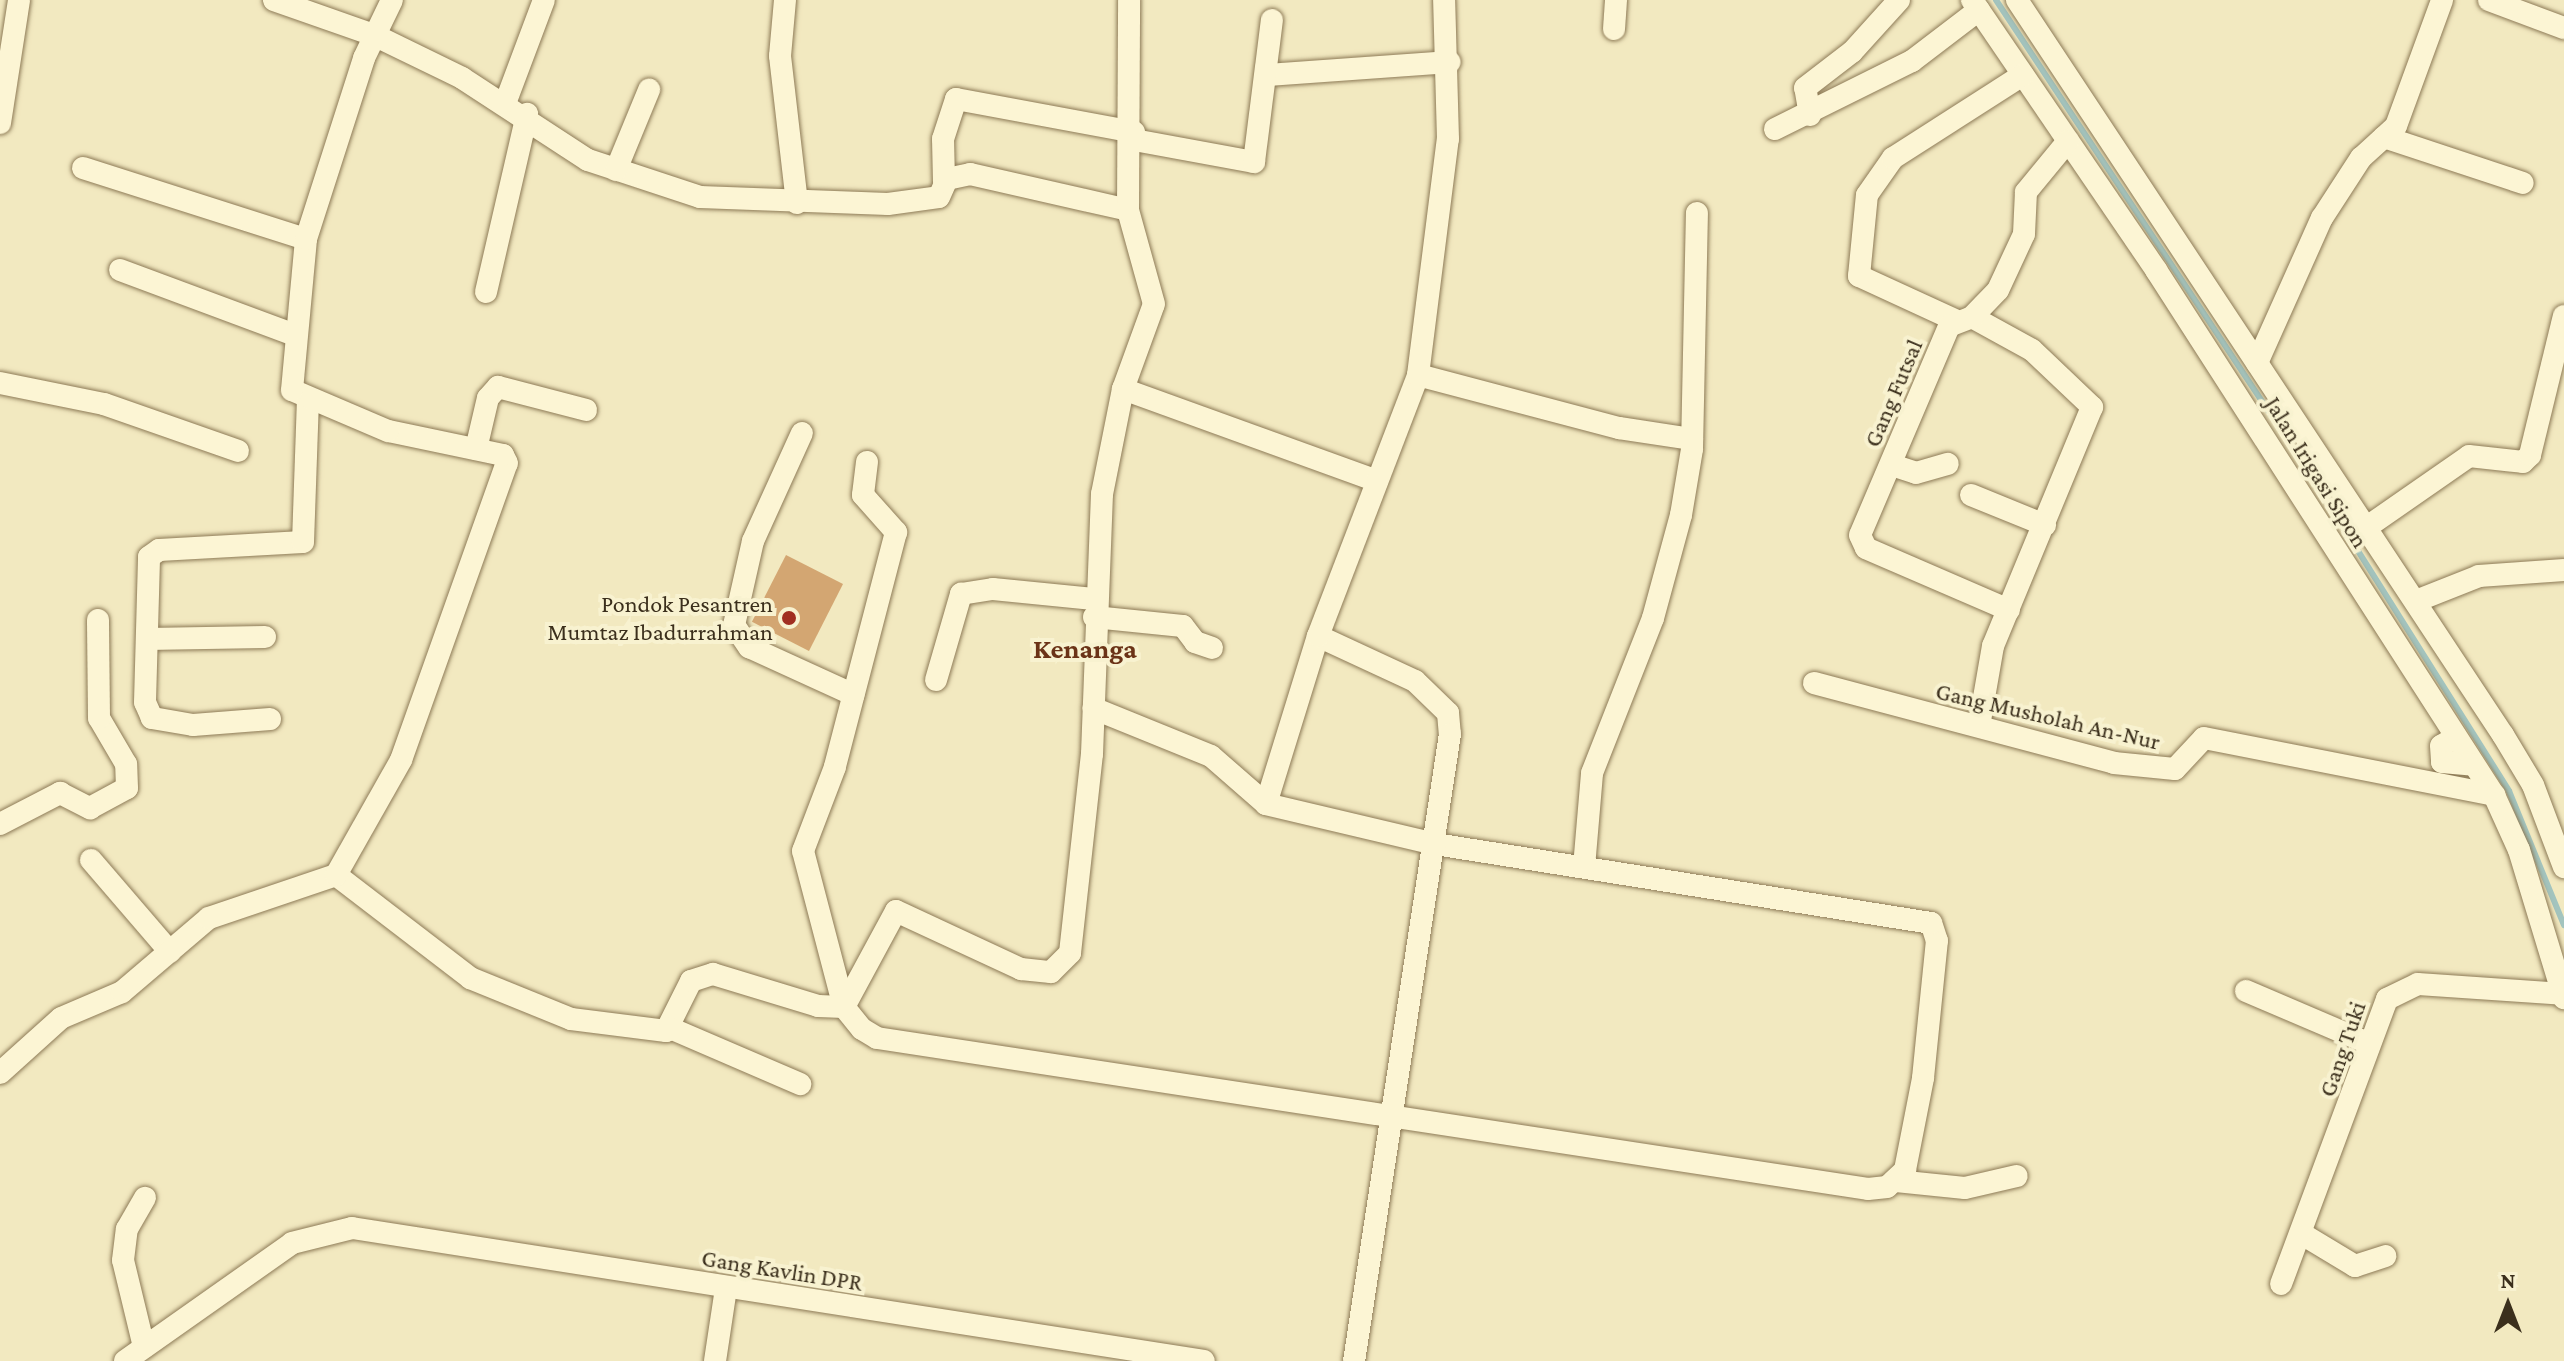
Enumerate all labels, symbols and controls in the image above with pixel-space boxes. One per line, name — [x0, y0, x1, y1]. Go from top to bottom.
street label: Gang Futsal — [1857, 335, 1929, 451]
street label: Jalan Irigasi Sipon — [2259, 391, 2375, 553]
place label: Pondok Pesantren Mumtaz Ibadurrahman — [548, 590, 773, 646]
marker: Pondok Pesantren Mumtaz Ibadurrahman — [780, 609, 798, 627]
district label: Kenanga — [1033, 632, 1137, 666]
street label: Gang Musholah An-Nur — [1933, 676, 2163, 756]
street label: Gang Tuki — [2312, 998, 2372, 1100]
street label: Gang Kavlin DPR — [700, 1243, 864, 1297]
north arrow — [2468, 1265, 2548, 1345]
text: N — [2501, 1268, 2516, 1293]

